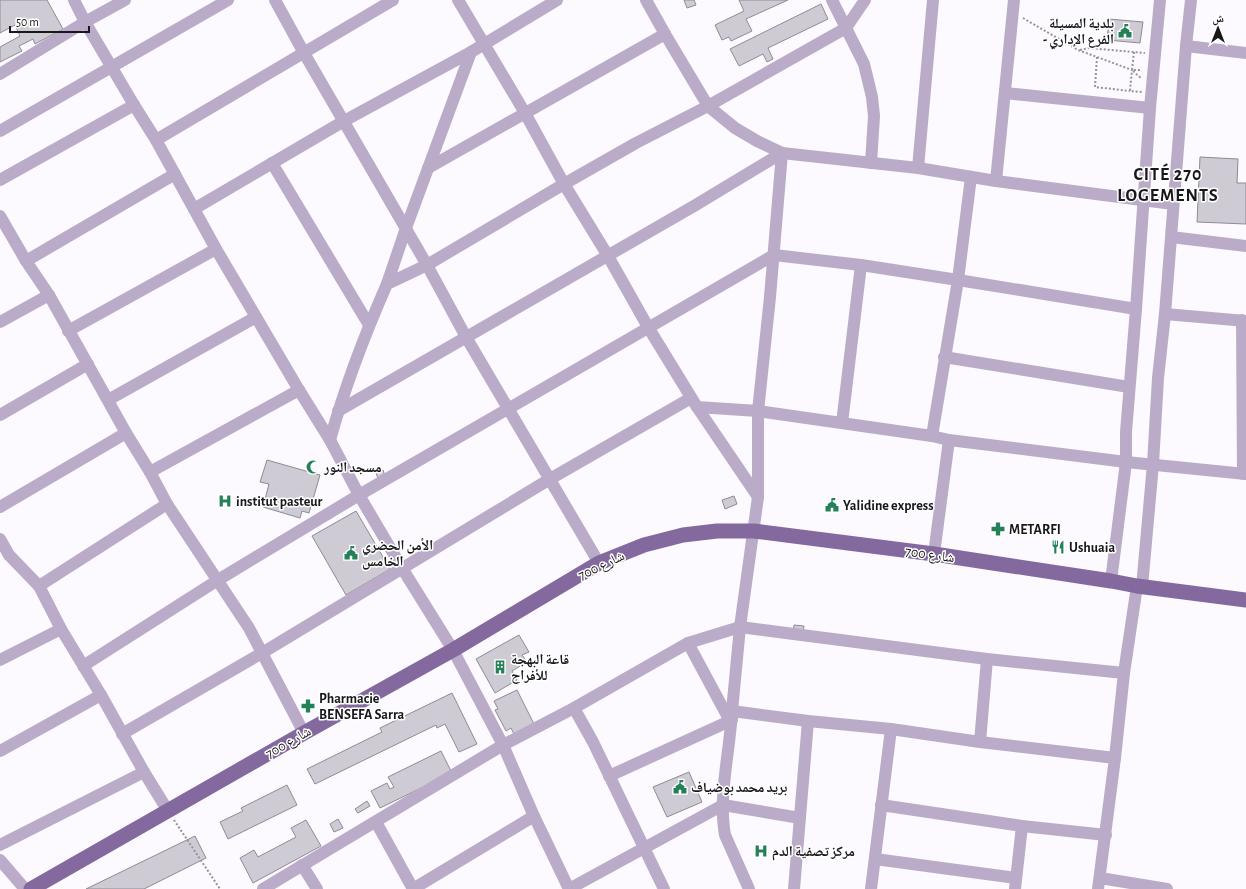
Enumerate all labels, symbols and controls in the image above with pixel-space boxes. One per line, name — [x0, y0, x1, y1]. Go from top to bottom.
scale bar — [10, 8, 89, 34]
north arrow — [1198, 8, 1238, 48]
text: ش — [1212, 13, 1224, 26]
text: 50 m — [16, 16, 39, 28]
place label: بلدية المسيلة - الفرع الإداري — [1043, 17, 1114, 50]
public building icon: بلدية المسيلة - الفرع الإداري — [1117, 23, 1133, 39]
district label: CITÉ 270 LOGEMENTS — [1117, 163, 1219, 205]
mosque icon: مسجد النور — [305, 459, 321, 475]
place label: مسجد النور — [323, 461, 382, 475]
hospital icon: institut pasteur — [217, 493, 233, 509]
place label: institut pasteur — [236, 495, 323, 509]
public building icon: Yalidine express — [824, 497, 840, 513]
place label: Yalidine express — [843, 499, 934, 513]
pharmacy icon: METARFI — [990, 521, 1006, 537]
place label: METARFI — [1009, 523, 1061, 537]
place label: الأمن الحضري الخامس — [362, 538, 433, 570]
restaurant icon: Ushuaia — [1050, 539, 1066, 555]
place label: Ushuaia — [1069, 541, 1115, 555]
public building icon: الأمن الحضري الخامس — [343, 545, 359, 561]
street label: شارع 700 — [904, 545, 955, 567]
street label: شارع 700 — [576, 549, 628, 585]
place label: قاعة البهجة للأفراح — [511, 653, 569, 684]
building icon: قاعة البهجة للأفراح — [492, 659, 508, 675]
place label: Pharmacie BENSEFA Sarra — [319, 692, 405, 722]
pharmacy icon: Pharmacie BENSEFA Sarra — [300, 698, 316, 714]
street label: شارع 700 — [264, 724, 314, 763]
public building icon: بريد محمد بوضياف — [672, 779, 688, 795]
place label: بريد محمد بوضياف — [691, 781, 787, 796]
hospital icon: مركز تصفية الدم — [753, 843, 769, 859]
place label: مركز تصفية الدم — [772, 845, 855, 861]

